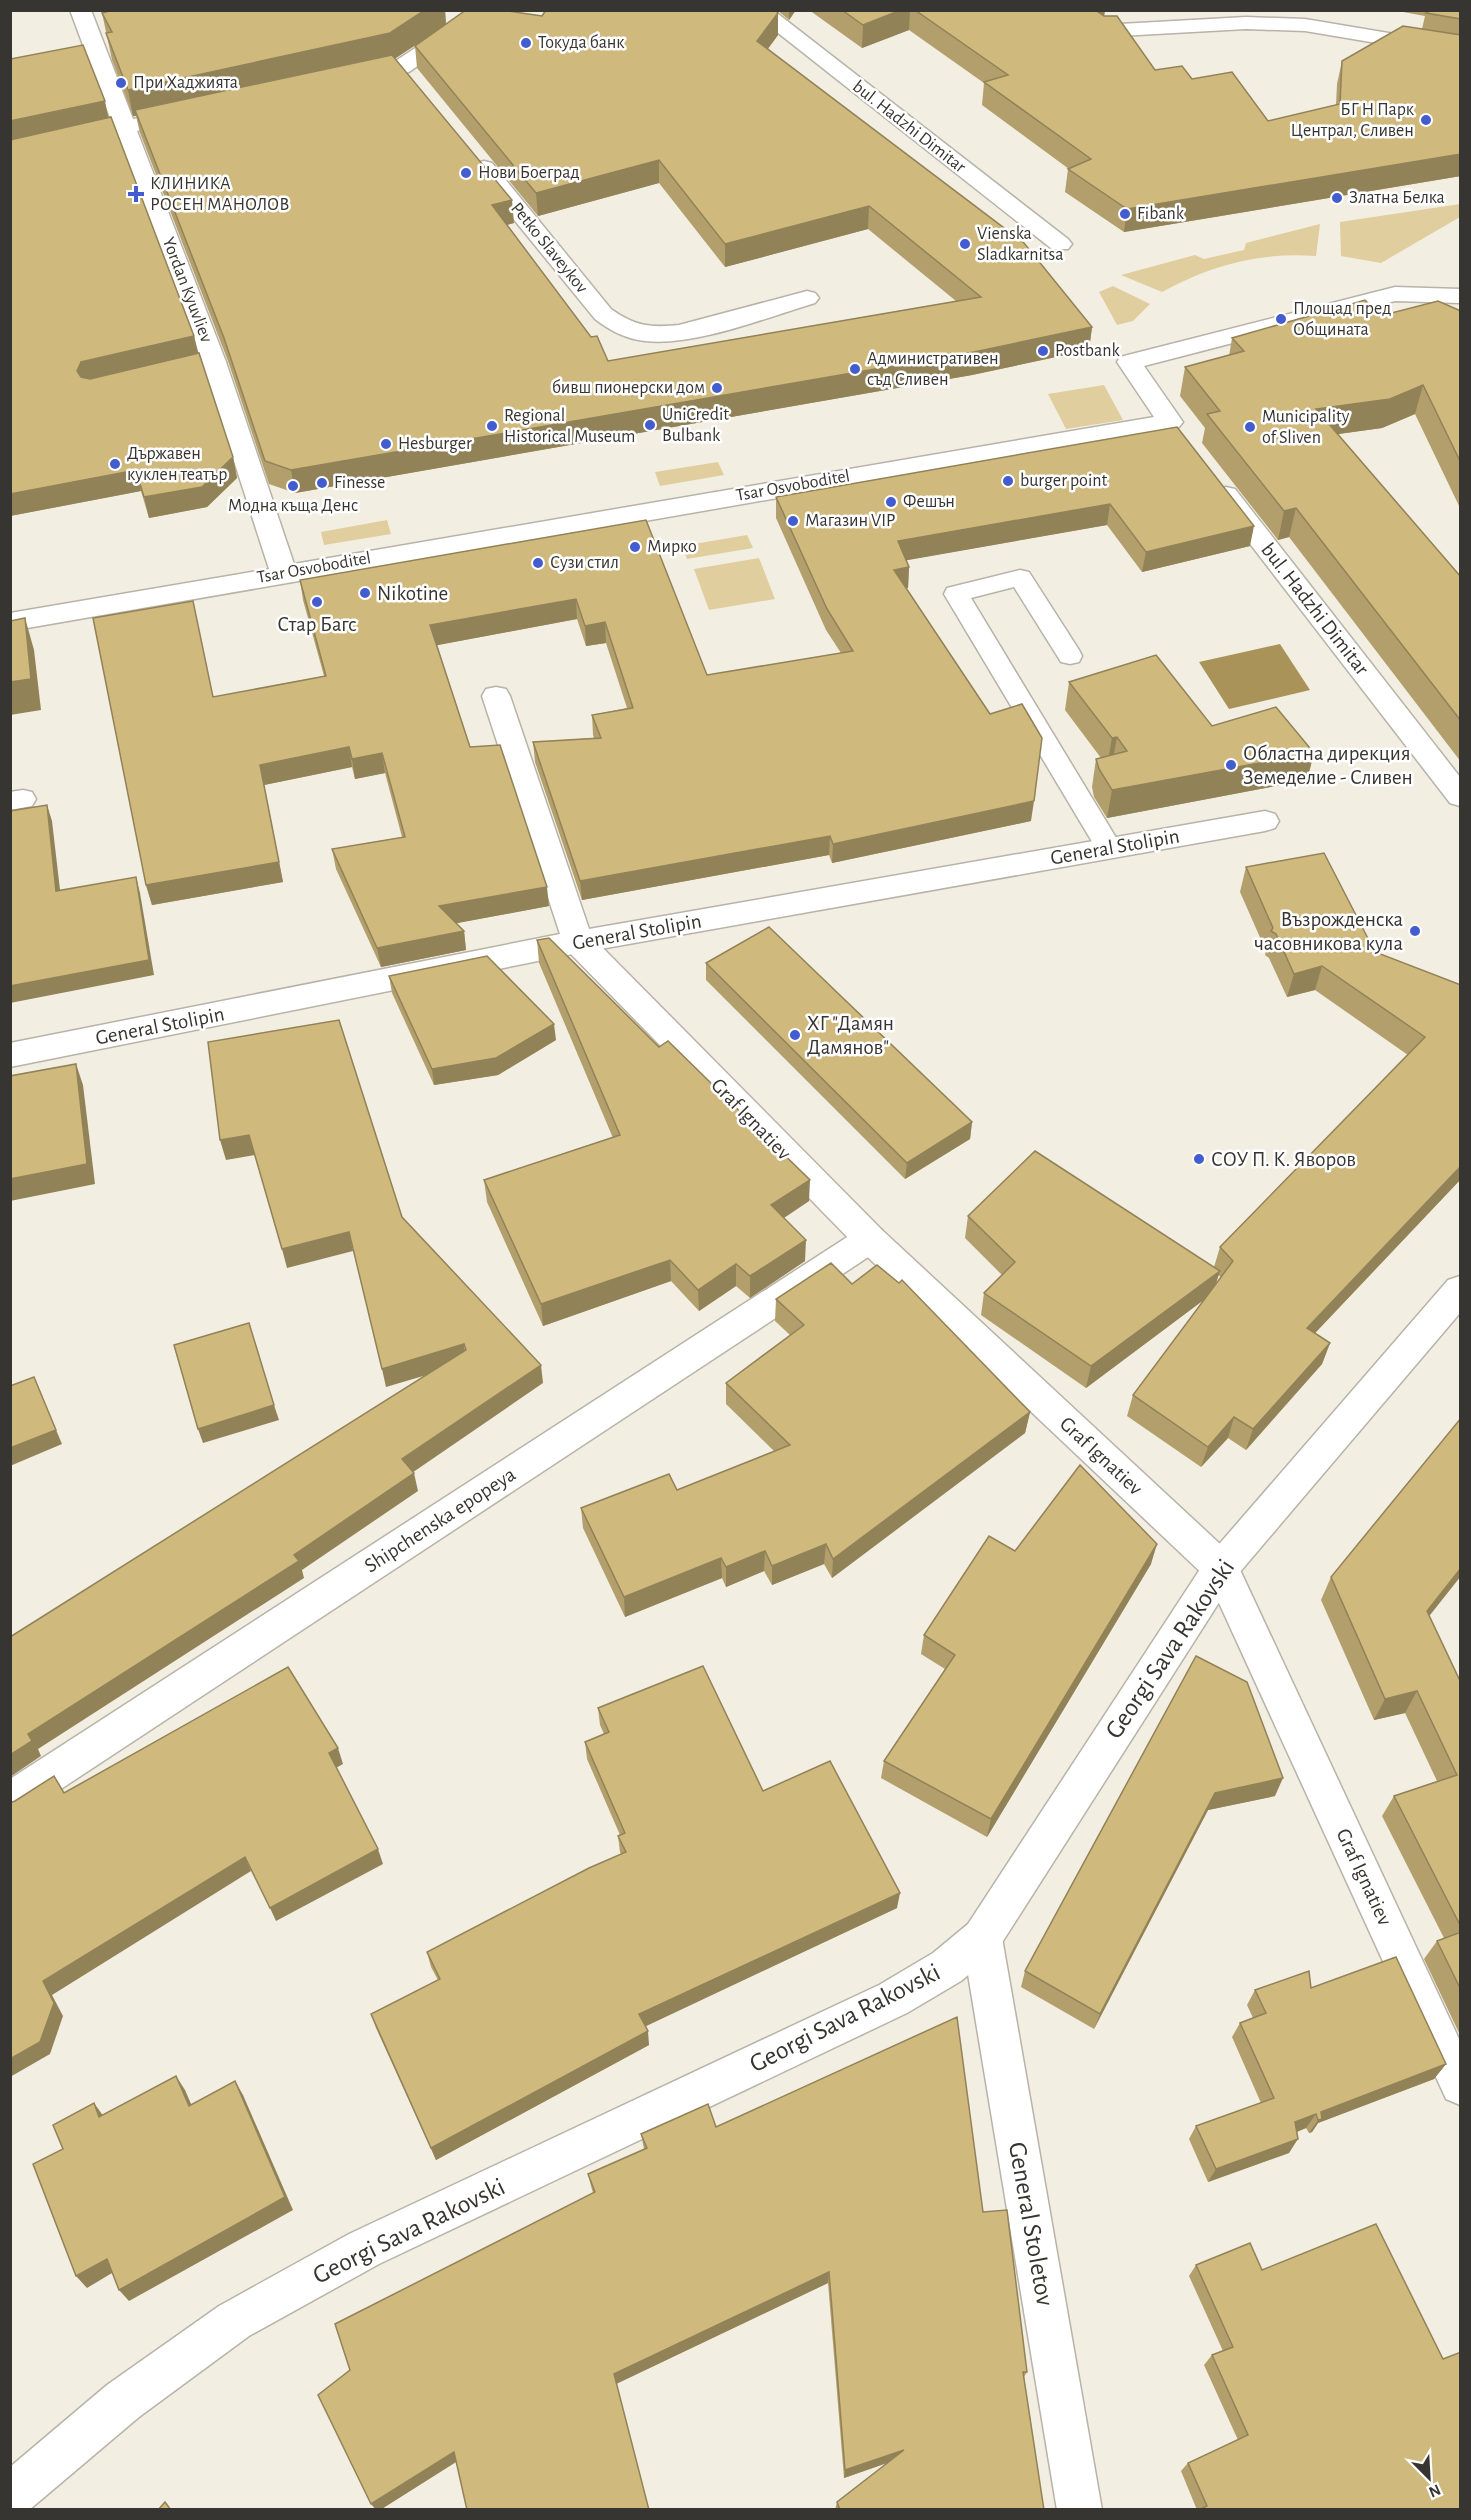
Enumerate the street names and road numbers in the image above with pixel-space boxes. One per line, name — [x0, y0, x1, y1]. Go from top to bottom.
street label: bul. Hadzhi Dimitar — [849, 77, 969, 177]
street label: Petko Slaveykov — [507, 199, 591, 297]
street label: Yordan Kyuvliev — [159, 235, 215, 345]
street label: Tsar Osvoboditel — [735, 467, 851, 505]
street label: bul. Hadzhi Dimitar — [1257, 539, 1373, 679]
street label: Tsar Osvoboditel — [256, 549, 372, 587]
street label: General Stolipin — [1049, 825, 1181, 869]
street label: General Stolipin — [571, 910, 703, 954]
street label: General Stolipin — [94, 1003, 226, 1049]
street label: Graf Ignatiev — [707, 1074, 795, 1164]
street label: Graf Ignatiev — [1056, 1413, 1146, 1499]
street label: Shipchenska epopeya — [361, 1463, 520, 1577]
street label: Georgi Sava Rakovski — [1100, 1555, 1240, 1743]
street label: Graf Ignatiev — [1332, 1825, 1396, 1929]
street label: Georgi Sava Rakovski — [746, 1959, 944, 2077]
street label: General Stoletov — [1004, 2140, 1058, 2308]
street label: Georgi Sava Rakovski — [309, 2173, 509, 2289]

